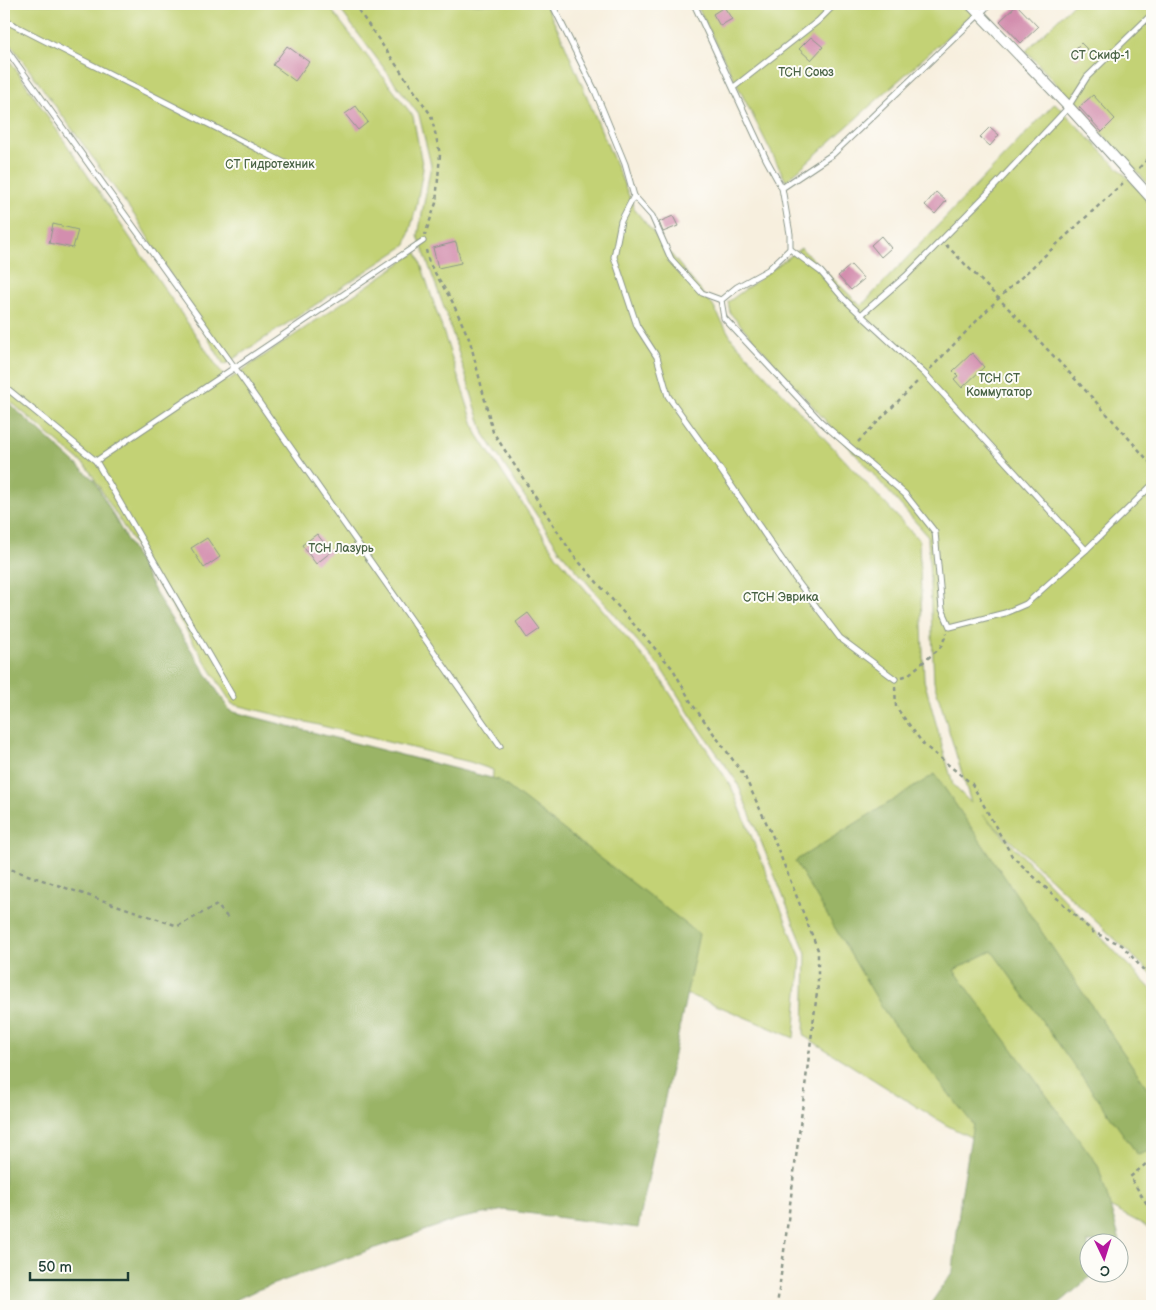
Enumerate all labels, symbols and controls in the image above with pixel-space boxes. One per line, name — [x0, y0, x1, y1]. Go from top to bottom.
park label: СТ Скиф-1 — [1071, 48, 1129, 63]
park label: ТСН Союз — [778, 65, 834, 80]
park label: СТ Гидротехник — [225, 157, 315, 172]
park label: ТСН СТ Коммутатор — [966, 371, 1032, 400]
park label: ТСН Лазурь — [308, 541, 374, 556]
park label: СТСН Эврика — [743, 590, 819, 605]
north arrow — [1078, 1232, 1128, 1282]
scale bar — [30, 1250, 128, 1282]
text: 50 m — [38, 1258, 72, 1277]
text: С — [1099, 1262, 1110, 1279]

